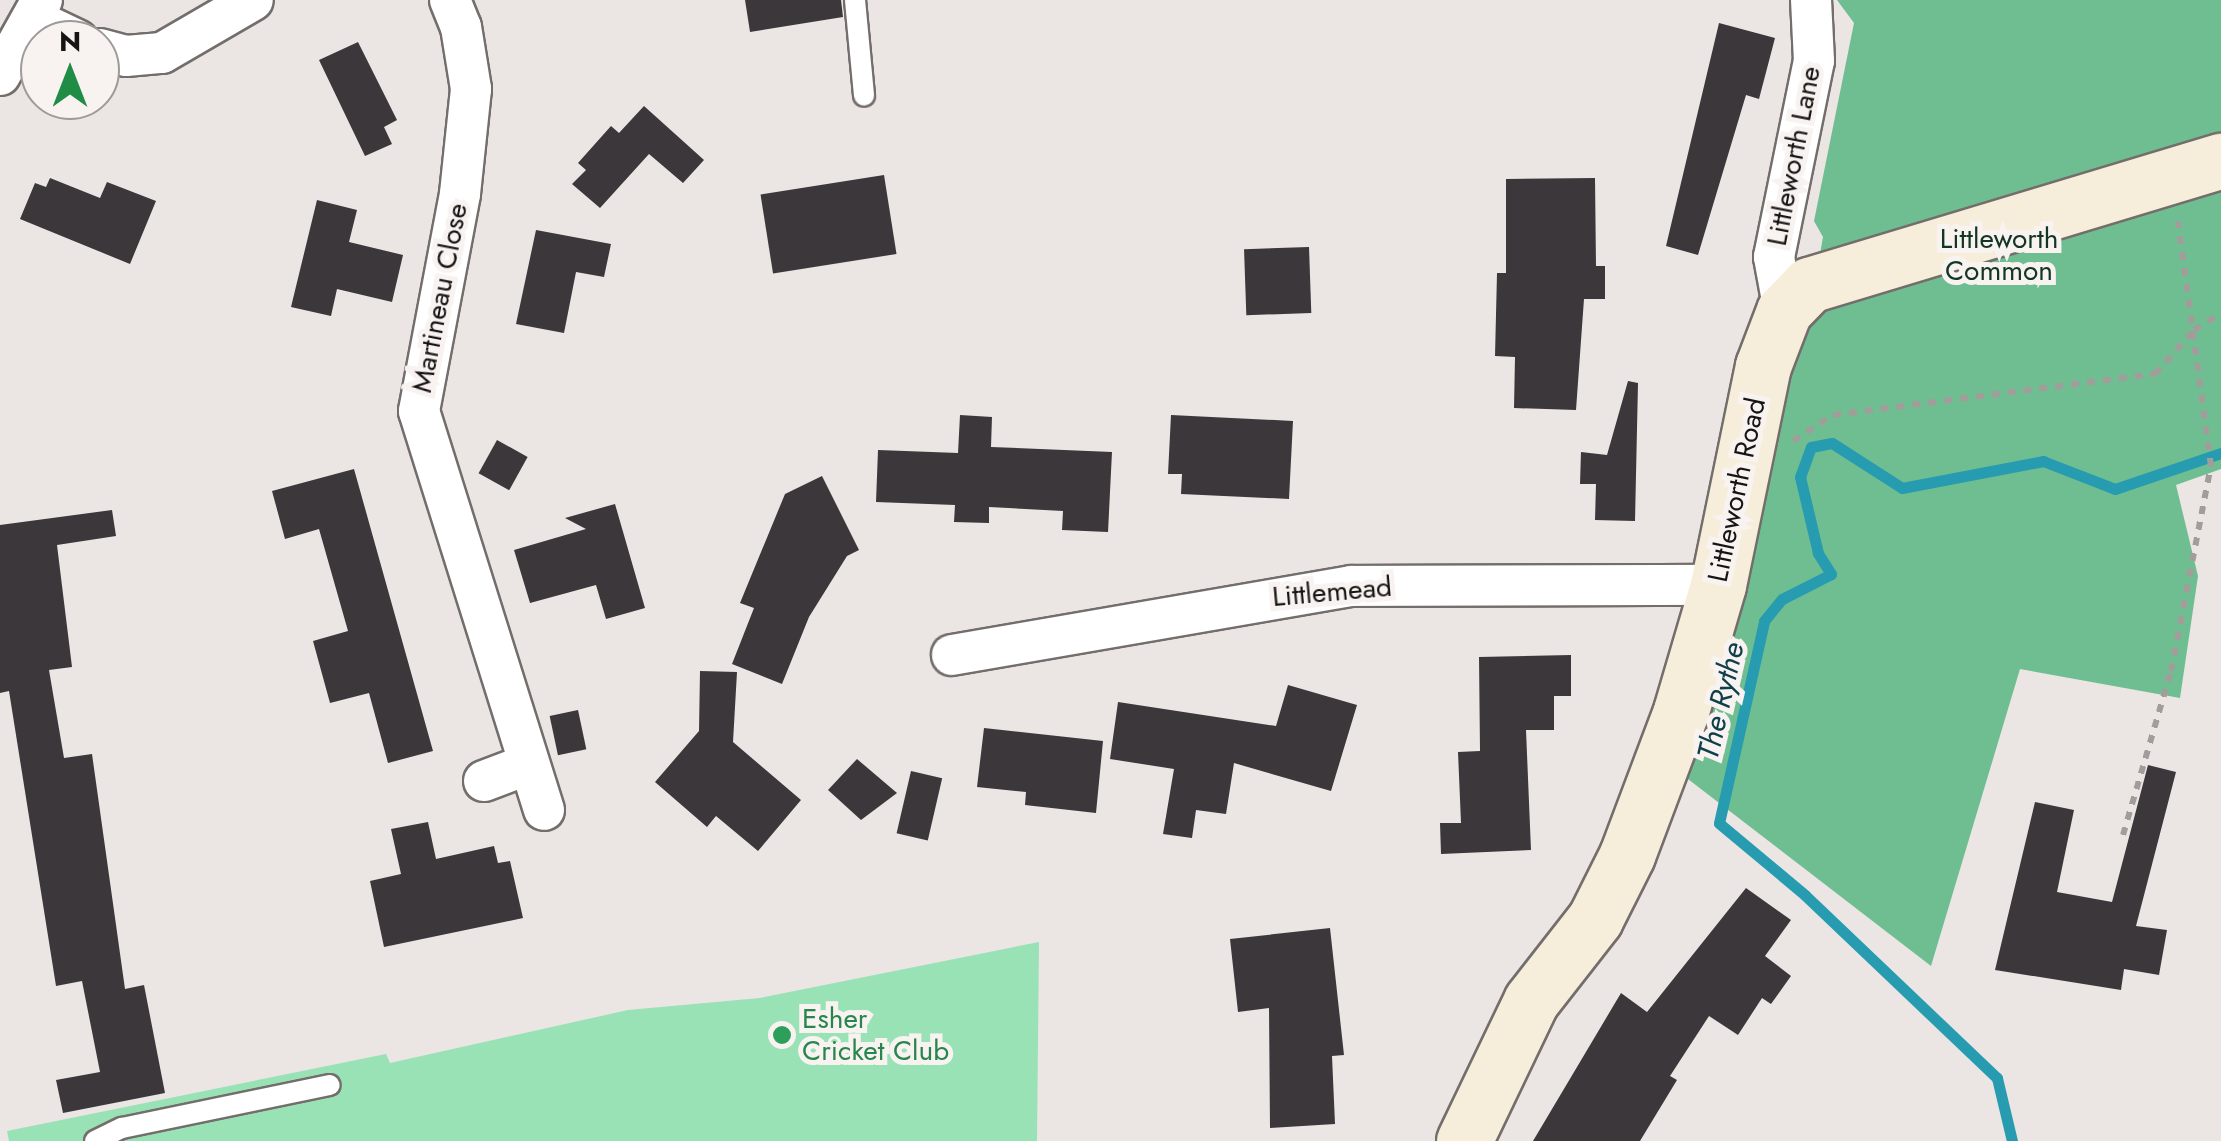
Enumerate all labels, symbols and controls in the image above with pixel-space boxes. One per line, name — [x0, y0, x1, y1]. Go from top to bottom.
north arrow — [20, 20, 120, 120]
text: N — [59, 21, 81, 62]
street label: Littleworth Lane — [1760, 63, 1828, 249]
street label: Martineau Close — [405, 201, 475, 395]
park label: Littleworth Common — [1940, 222, 2058, 288]
street label: Littleworth Road — [1701, 395, 1773, 585]
street label: Littlemead — [1271, 570, 1393, 614]
water label: The Rythe — [1690, 639, 1752, 763]
place label: Esher Cricket Club — [802, 1002, 949, 1068]
marker: Esher Cricket Club — [771, 1024, 793, 1046]

